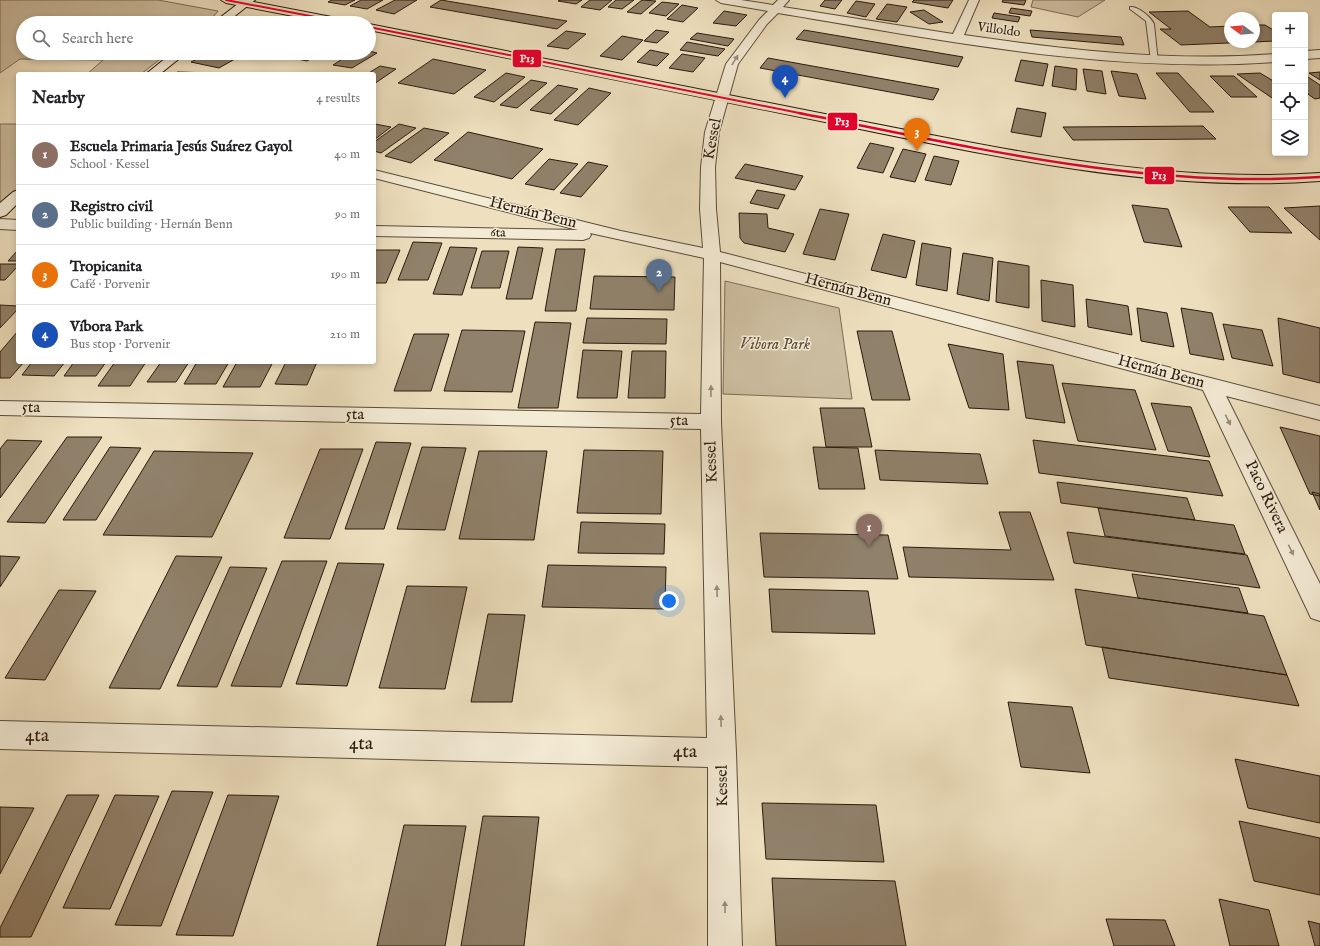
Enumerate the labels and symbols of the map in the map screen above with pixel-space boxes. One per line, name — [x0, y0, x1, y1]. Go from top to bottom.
north arrow — [1224, 12, 1260, 48]
street label: Villoldo — [975, 18, 1022, 41]
line badge: P13 — [512, 49, 542, 68]
text: P13 — [520, 52, 534, 66]
one-way arrow — [731, 55, 739, 66]
pin: 4 — [772, 65, 798, 98]
line badge: P13 — [827, 112, 858, 131]
text: P13 — [835, 115, 849, 129]
street label: Kessel — [699, 116, 727, 161]
pin: 3 — [904, 118, 930, 151]
line badge: P13 — [1144, 166, 1175, 185]
text: P13 — [1152, 169, 1166, 183]
street label: Hernán Benn — [487, 193, 579, 234]
street label: 6ta — [490, 224, 506, 242]
pin: 2 — [646, 259, 672, 292]
street label: Hernán Benn — [802, 269, 894, 311]
park label: Vibora Park — [740, 335, 811, 355]
street label: Hernán Benn — [1115, 351, 1207, 393]
one-way arrow — [708, 384, 714, 397]
street label: 5ta — [22, 398, 40, 418]
street label: 5ta — [346, 405, 364, 425]
street label: 5ta — [670, 411, 688, 431]
one-way arrow — [1225, 414, 1231, 426]
street label: Kessel — [701, 440, 723, 483]
street label: Paco Rivera — [1240, 457, 1292, 537]
pin: 1 — [856, 514, 882, 547]
one-way arrow — [1288, 544, 1294, 556]
one-way arrow — [713, 585, 720, 597]
your location — [659, 591, 679, 611]
one-way arrow — [718, 714, 724, 727]
street label: 4ta — [25, 724, 50, 748]
street label: 4ta — [349, 732, 374, 756]
street label: 4ta — [673, 740, 698, 764]
street label: Kessel — [713, 764, 733, 807]
one-way arrow — [722, 900, 728, 913]

